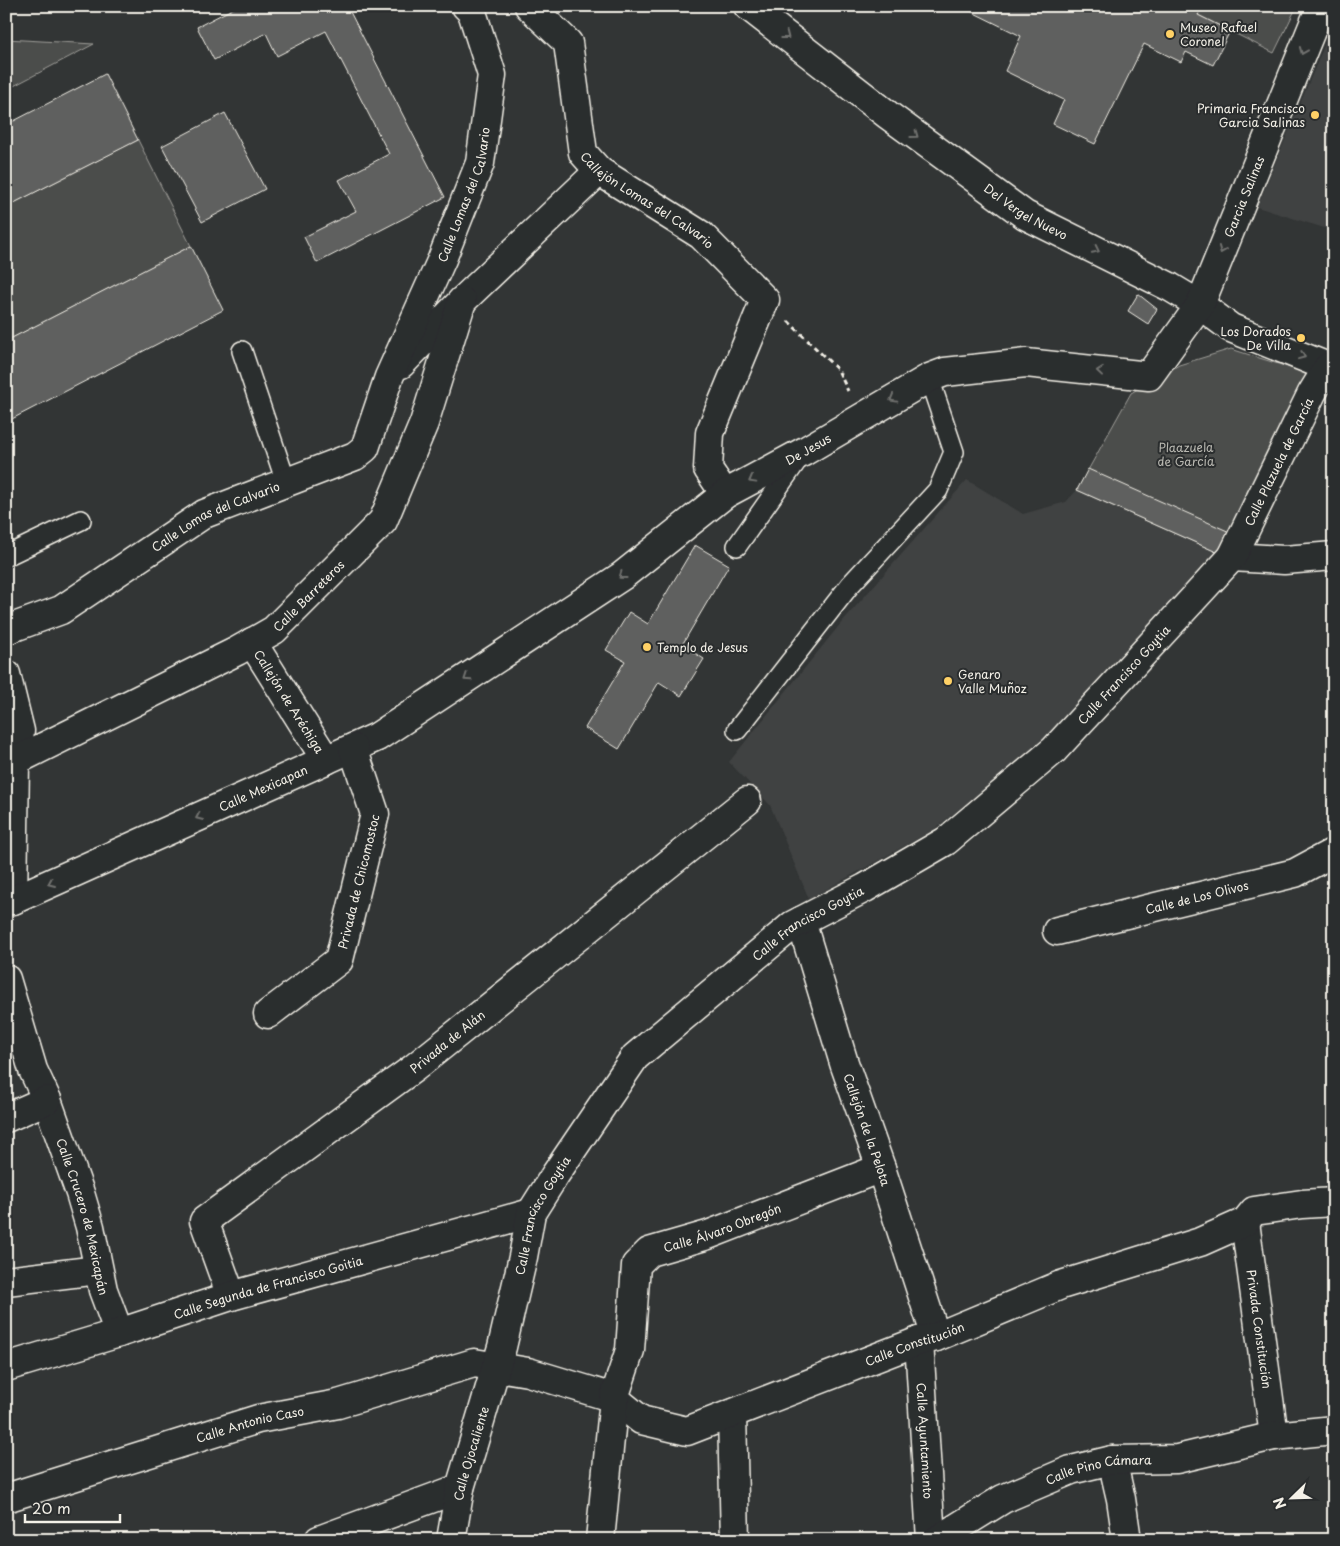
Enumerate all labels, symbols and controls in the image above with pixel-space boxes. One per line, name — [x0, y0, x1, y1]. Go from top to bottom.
place label: Museo Rafael Coronel — [1180, 18, 1257, 50]
marker: Museo Rafael Coronel — [1164, 28, 1176, 40]
one-way arrow — [780, 30, 790, 39]
one-way arrow — [1299, 46, 1309, 55]
place label: Primaria Francisco Garcia Salinas — [1197, 99, 1306, 131]
marker: Primaria Francisco Garcia Salinas — [1309, 109, 1321, 121]
street label: Calle Lomas del Calvario — [433, 126, 494, 265]
one-way arrow — [909, 129, 918, 137]
street label: Callejón Lomas del Calvario — [577, 147, 718, 253]
street label: Garcia Salinas — [1219, 153, 1269, 240]
street label: Del Vergel Nuevo — [980, 179, 1071, 244]
one-way arrow — [1091, 244, 1100, 254]
one-way arrow — [1217, 246, 1227, 254]
place label: Los Dorados De Villa — [1221, 322, 1292, 354]
marker: Los Dorados De Villa — [1295, 332, 1307, 344]
one-way arrow — [1297, 350, 1306, 361]
one-way arrow — [1096, 366, 1104, 377]
one-way arrow — [889, 392, 898, 402]
street label: Calle Plazuela de García — [1240, 394, 1318, 529]
street label: De Jesus — [782, 429, 835, 469]
park label: Plaazuela de García — [1158, 438, 1215, 470]
one-way arrow — [748, 473, 757, 483]
street label: Calle Lomas del Calvario — [148, 477, 282, 556]
street label: Calle Barreteros — [269, 555, 349, 635]
one-way arrow — [618, 570, 628, 579]
street label: Calle Francisco Goytia — [1073, 621, 1174, 728]
place label: Templo de Jesus — [657, 638, 748, 656]
marker: Templo de Jesus — [641, 641, 653, 653]
street label: Callejón de Aréchiga — [250, 646, 329, 757]
place label: Genaro Valle Muñoz — [958, 665, 1027, 697]
one-way arrow — [463, 671, 472, 681]
marker: Genaro Valle Muñoz — [942, 675, 954, 687]
street label: Calle Mexicapan — [216, 760, 310, 816]
one-way arrow — [195, 810, 204, 821]
street label: Privada de Chicomostoc — [333, 812, 384, 951]
one-way arrow — [47, 876, 56, 887]
street label: Calle de Los Olivos — [1143, 876, 1251, 918]
street label: Calle Francisco Goytia — [748, 881, 867, 965]
street label: Privada de Alán — [406, 1006, 489, 1077]
street label: Callejón de la Pelota — [839, 1071, 895, 1189]
street label: Calle Crucero de Mexicapán — [52, 1136, 113, 1297]
street label: Calle Francisco Goytia — [510, 1152, 575, 1277]
street label: Calle Álvaro Obregón — [661, 1199, 784, 1256]
street label: Calle Segunda de Francisco Goitia — [171, 1251, 365, 1323]
street label: Privada Constitución — [1243, 1268, 1276, 1390]
street label: Calle Constitución — [862, 1317, 967, 1370]
street label: Calle Ayuntamiento — [913, 1382, 938, 1500]
street label: Calle Antonio Caso — [194, 1402, 306, 1447]
street label: Calle Ojocaliente — [449, 1403, 493, 1502]
street label: Calle Pino Cámara — [1043, 1450, 1152, 1489]
north arrow — [1268, 1474, 1318, 1524]
scale bar — [25, 1491, 120, 1523]
text: N — [1268, 1494, 1291, 1512]
text: 20 m — [32, 1496, 71, 1519]

